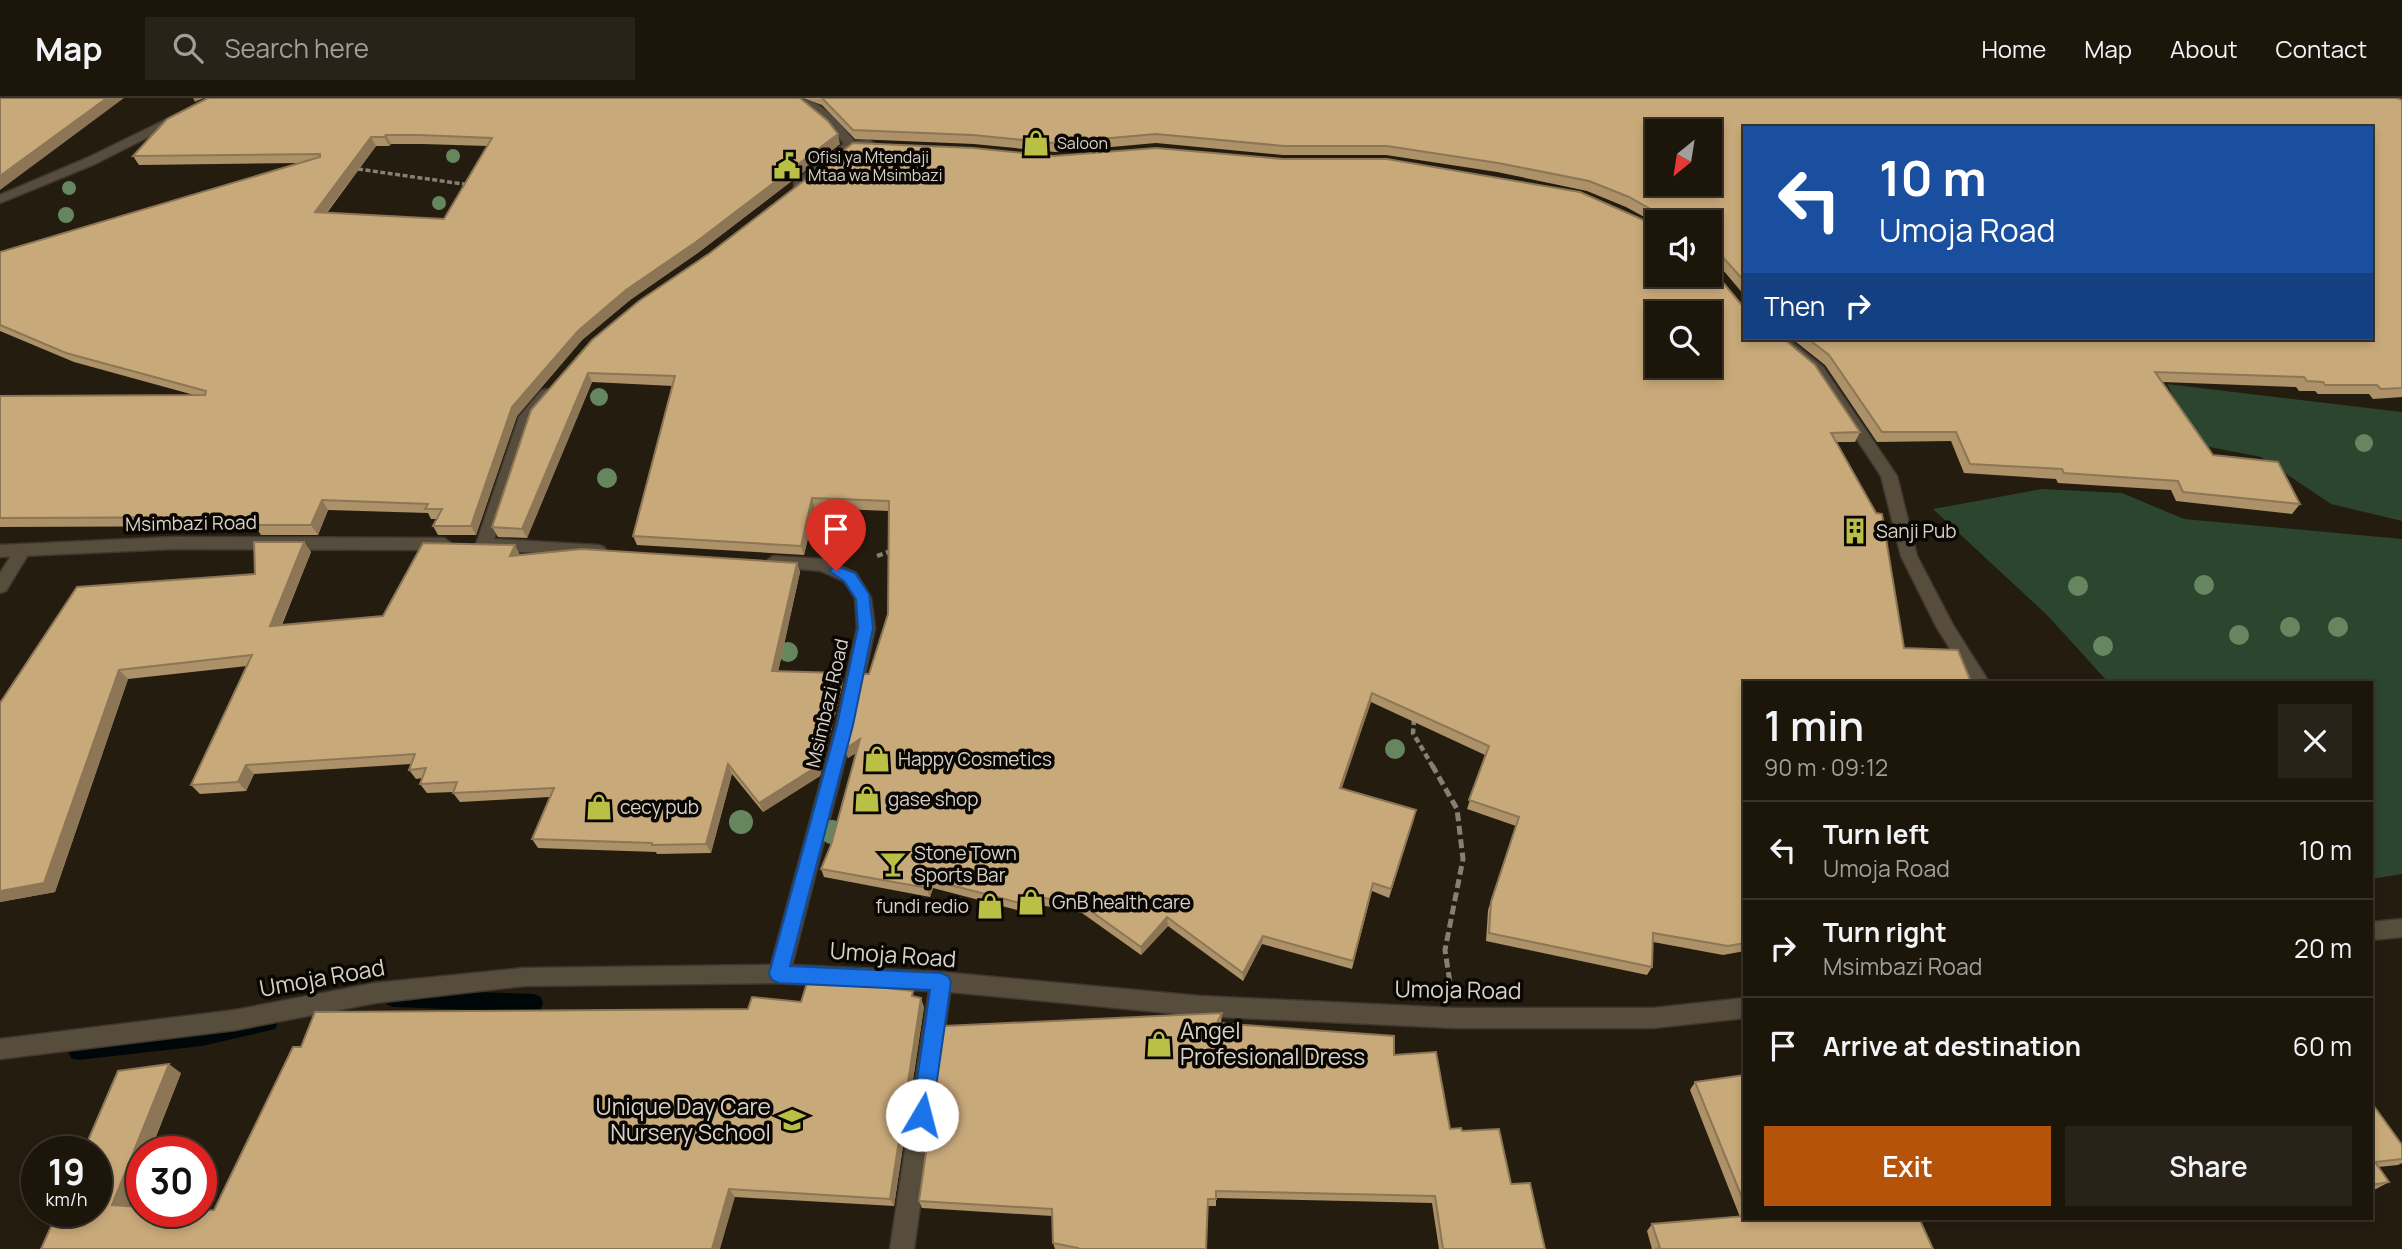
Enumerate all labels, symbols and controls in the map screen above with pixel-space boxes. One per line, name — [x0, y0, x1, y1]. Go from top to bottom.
search box — [145, 17, 635, 80]
text: Map — [35, 26, 103, 71]
icon: search — [169, 29, 207, 67]
text: Search here — [225, 30, 369, 66]
text: Home — [1981, 32, 2046, 65]
text: Map — [2084, 32, 2132, 65]
text: About — [2170, 32, 2238, 65]
text: Contact — [2276, 32, 2367, 65]
north arrow — [1645, 119, 1722, 196]
map controls — [1645, 119, 1722, 378]
shop icon: Saloon — [1021, 128, 1051, 158]
place label: Saloon — [1057, 132, 1108, 154]
text: 10 m — [1879, 144, 1987, 211]
place label: Ofisi ya Mtendaji Mtaa wa Msimbazi — [808, 146, 942, 186]
public building icon: Ofisi ya Mtendaji Mtaa wa Msimbazi — [772, 151, 802, 181]
icon: left — [1764, 154, 1855, 245]
text: Umoja Road — [1879, 208, 2055, 252]
button: sound — [1645, 210, 1722, 287]
icon: right — [1839, 287, 1877, 325]
text: Then — [1764, 288, 1825, 324]
button: search — [1645, 301, 1722, 378]
pin — [806, 499, 866, 571]
street label: Msimbazi Road — [125, 509, 257, 537]
icon: arrive — [817, 510, 855, 548]
building icon: Sanji Pub — [1840, 516, 1870, 546]
place label: Sanji Pub — [1876, 518, 1957, 544]
street label: Msimbazi Road — [800, 636, 854, 770]
text: 1 min — [1764, 696, 1864, 754]
button: close — [2278, 704, 2352, 778]
shop icon: Happy Cosmetics — [862, 744, 892, 774]
place label: Happy Cosmetics — [898, 746, 1052, 772]
text: 90 m · 09:12 — [1764, 751, 1888, 783]
shop icon: gase shop — [852, 784, 882, 814]
place label: gase shop — [888, 786, 978, 812]
shop icon: cecy pub — [584, 792, 614, 822]
place label: cecy pub — [620, 794, 699, 820]
text: Turn left — [1823, 816, 1930, 852]
icon: left — [1764, 831, 1802, 869]
text: 10 m — [2299, 832, 2352, 868]
place label: Stone Town Sports Bar — [914, 840, 1017, 888]
bar icon: Stone Town Sports Bar — [878, 849, 908, 879]
text: Umoja Road — [1823, 852, 1950, 884]
shop icon: GnB health care — [1016, 887, 1046, 917]
place label: GnB health care — [1052, 889, 1191, 915]
shop icon: fundi redio — [975, 891, 1005, 921]
place label: fundi redio — [876, 893, 969, 919]
text: Turn right — [1823, 914, 1947, 950]
icon: right — [1764, 929, 1802, 967]
text: 20 m — [2294, 930, 2352, 966]
street label: Umoja Road — [829, 934, 957, 974]
street label: Umoja Road — [257, 950, 387, 1004]
text: Msimbazi Road — [1823, 950, 1982, 982]
street label: Umoja Road — [1394, 972, 1522, 1006]
place label: Angel Profesional Dress — [1180, 1014, 1365, 1072]
icon: arrive — [1764, 1027, 1802, 1065]
text: Arrive at destination — [1823, 1028, 2081, 1064]
text: 60 m — [2293, 1028, 2352, 1064]
shop icon: Angel Profesional Dress — [1144, 1029, 1174, 1059]
position arrow — [885, 1078, 959, 1152]
place label: Unique Day Care Nursery School — [595, 1090, 771, 1148]
school or university icon: Unique Day Care Nursery School — [777, 1105, 807, 1135]
button: Exit — [1764, 1126, 2051, 1206]
button: Share — [2065, 1126, 2352, 1206]
speed limit sign: 30 — [126, 1136, 217, 1227]
text: 19 — [48, 1148, 85, 1196]
text: km/h — [46, 1187, 87, 1211]

